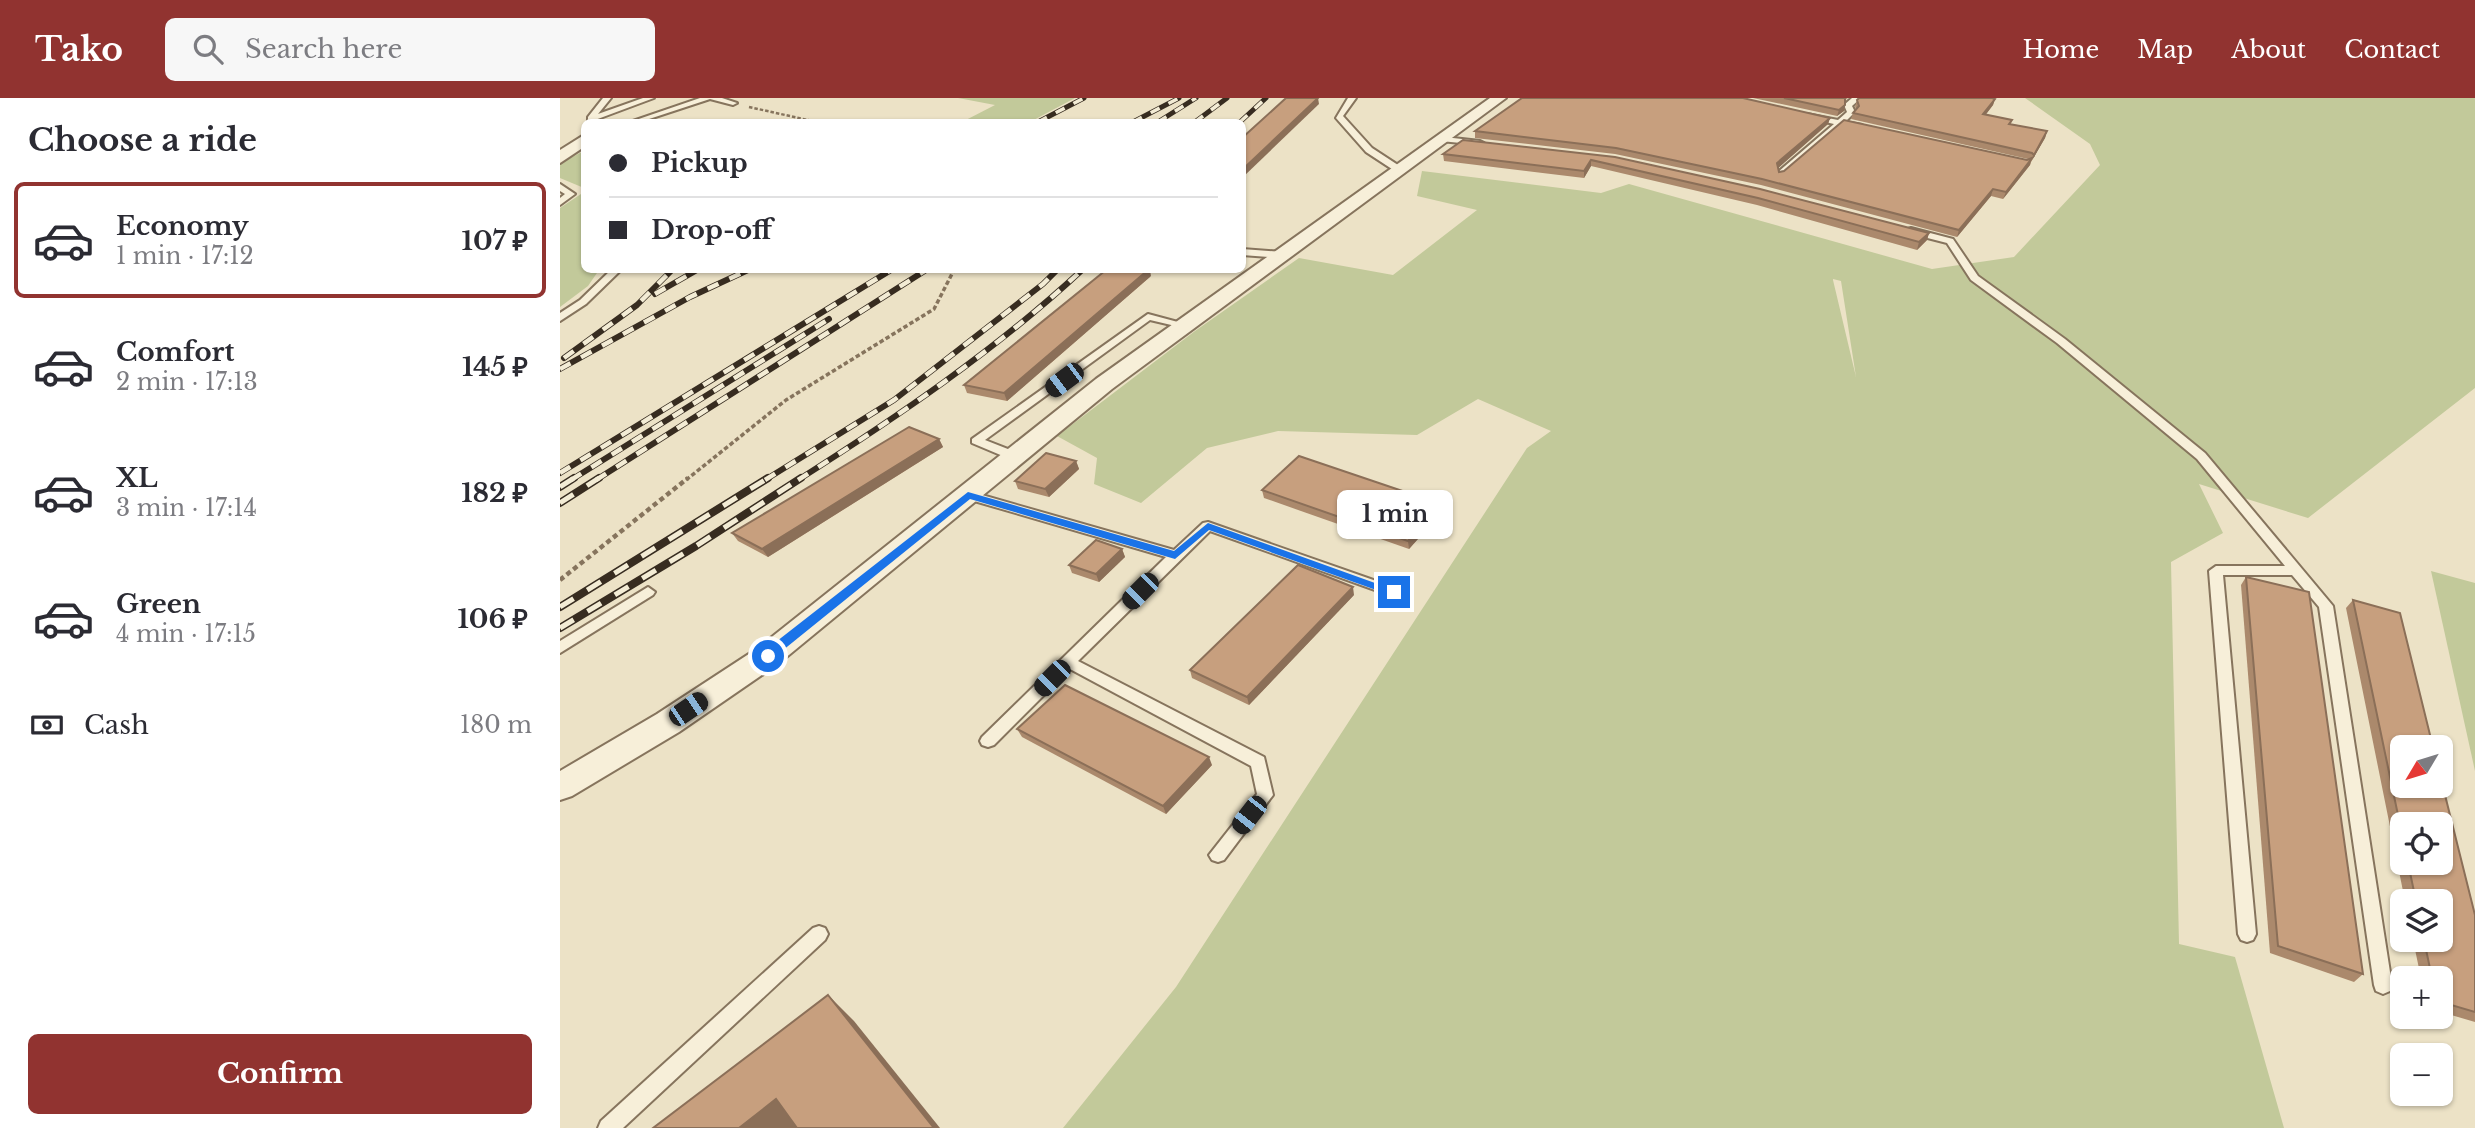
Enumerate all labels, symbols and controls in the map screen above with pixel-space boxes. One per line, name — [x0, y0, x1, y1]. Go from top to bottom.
search box — [165, 18, 655, 81]
text: Tako — [35, 29, 123, 70]
icon: search — [189, 30, 227, 68]
text: Search here — [245, 33, 402, 65]
text: Home — [2023, 35, 2099, 64]
text: Map — [2137, 35, 2193, 64]
text: About — [2231, 35, 2306, 64]
text: Contact — [2344, 35, 2440, 64]
text: Choose a ride — [28, 120, 257, 160]
text: Pickup — [651, 147, 748, 179]
icon: car — [32, 209, 95, 272]
text: Economy — [116, 210, 249, 242]
text: Drop-off — [651, 214, 772, 246]
text: 107 ₽ — [462, 225, 528, 257]
text: 1 min · 17:12 — [116, 242, 254, 270]
icon: car — [32, 335, 95, 398]
text: Comfort — [116, 336, 234, 368]
text: 145 ₽ — [462, 351, 528, 383]
car — [1041, 359, 1088, 401]
text: 2 min · 17:13 — [116, 368, 258, 396]
icon: car — [32, 461, 95, 524]
text: XL — [116, 462, 158, 494]
text: 182 ₽ — [461, 477, 528, 509]
callout: 1 min — [1336, 490, 1452, 540]
text: 3 min · 17:14 — [116, 494, 257, 522]
text: 1 min — [1362, 500, 1428, 528]
car — [1118, 569, 1163, 613]
route end — [1378, 576, 1410, 608]
icon: car — [32, 587, 95, 650]
text: Green — [116, 588, 201, 620]
text: 106 ₽ — [457, 603, 528, 635]
text: 4 min · 17:15 — [116, 620, 256, 648]
route start — [752, 640, 784, 672]
car — [1030, 656, 1075, 700]
car — [665, 689, 712, 729]
icon: cash — [28, 706, 66, 744]
text: Cash — [84, 709, 149, 741]
text: 180 m — [460, 711, 532, 739]
north arrow — [2390, 735, 2454, 798]
map controls — [2390, 735, 2453, 1106]
car — [1228, 792, 1271, 838]
button: locate — [2390, 812, 2453, 875]
button: layers — [2390, 889, 2453, 952]
button: + — [2390, 966, 2453, 1029]
button: Confirm — [28, 1034, 532, 1114]
button: − — [2390, 1043, 2453, 1106]

